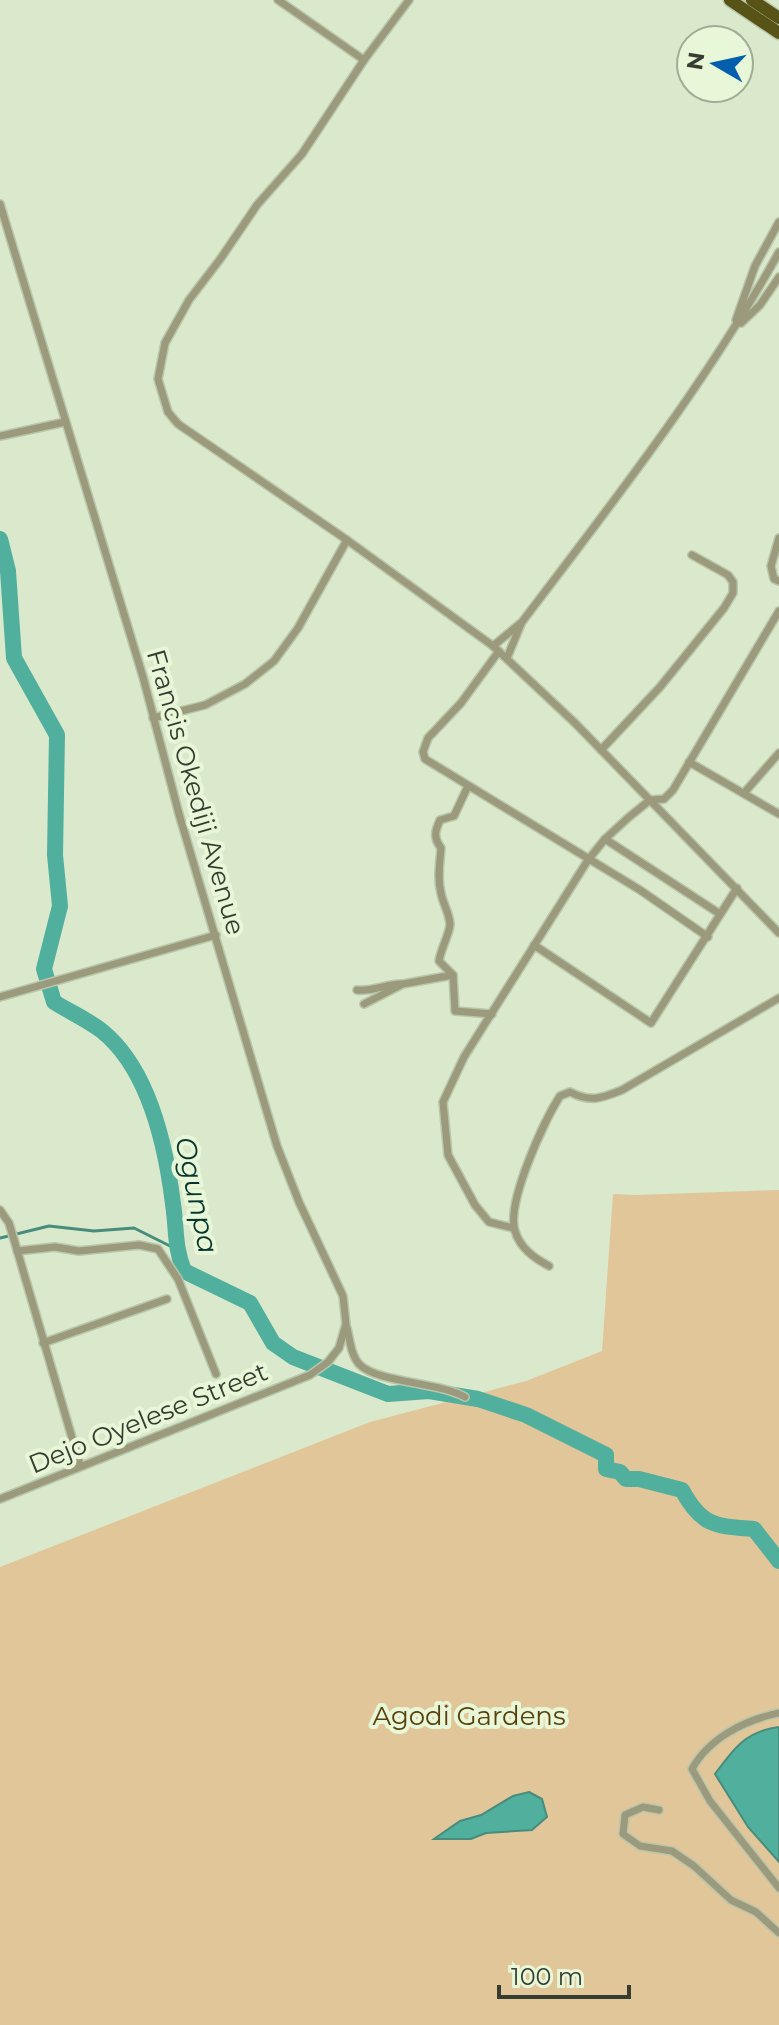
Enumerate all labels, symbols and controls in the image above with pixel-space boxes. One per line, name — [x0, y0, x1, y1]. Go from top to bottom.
north arrow — [675, 24, 755, 104]
text: N — [681, 50, 710, 72]
street label: Francis Okediji Avenue — [140, 646, 252, 938]
water label: Ogunpa — [168, 1134, 226, 1256]
street label: Dejo Oyelese Street — [24, 1355, 272, 1481]
park label: Agodi Gardens — [372, 1700, 566, 1732]
scale bar — [499, 1949, 629, 1999]
text: 100 m — [511, 1962, 583, 1991]

